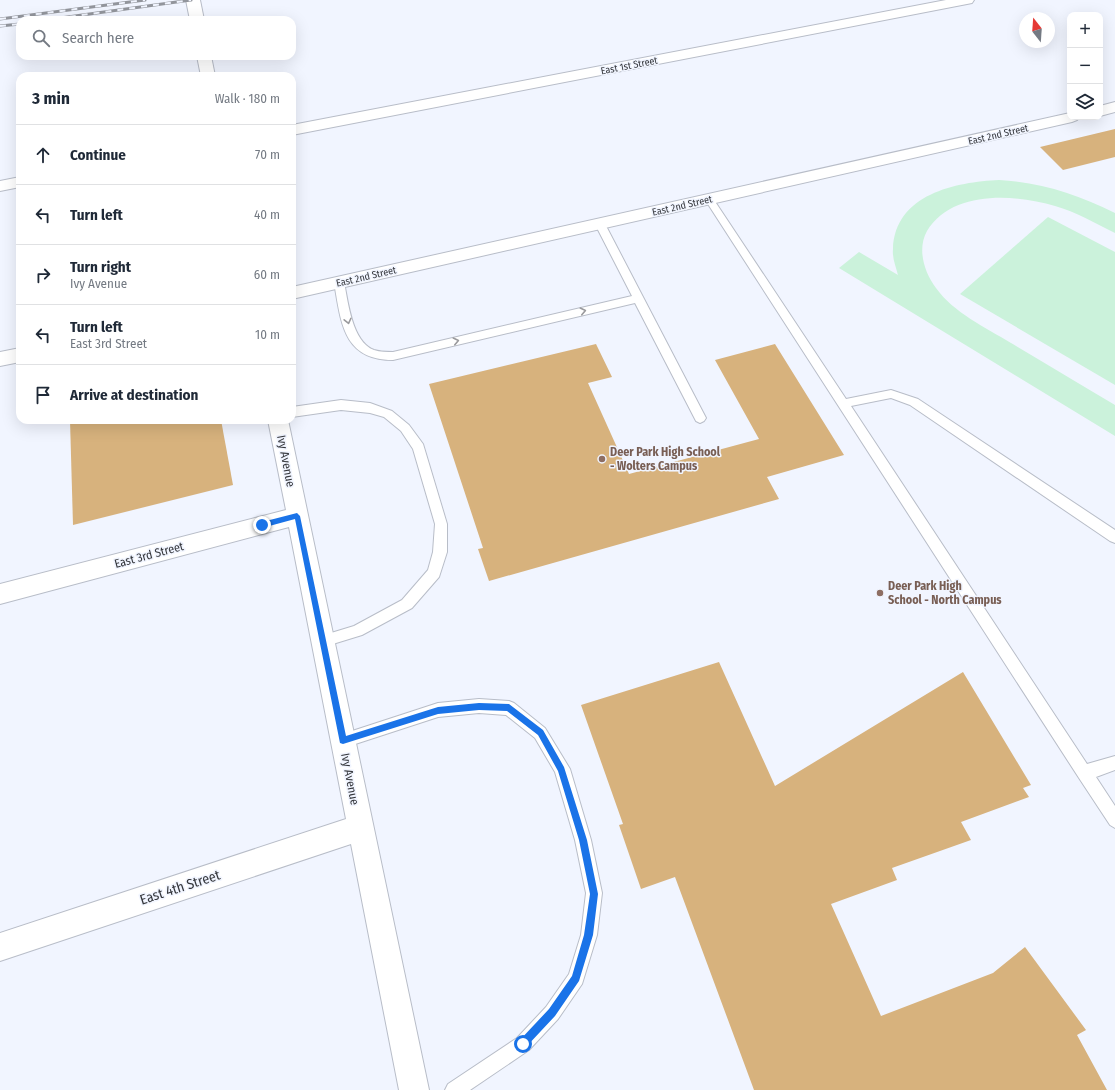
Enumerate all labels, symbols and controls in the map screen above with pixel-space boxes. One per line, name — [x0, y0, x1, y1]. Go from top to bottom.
north arrow — [1019, 12, 1055, 48]
map controls — [1067, 12, 1103, 120]
button: + — [1067, 12, 1103, 48]
search box — [16, 16, 296, 60]
icon: search — [30, 27, 52, 49]
text: Search here — [62, 29, 134, 47]
button: − — [1067, 48, 1103, 84]
street label: East 1st Street — [600, 54, 659, 77]
button: layers — [1067, 84, 1103, 120]
text: 3 min — [32, 88, 70, 109]
text: Walk · 180 m — [215, 91, 280, 106]
street label: East 2nd Street — [967, 122, 1030, 148]
icon: ahead — [32, 144, 54, 166]
text: Continue — [70, 146, 126, 164]
text: 70 m — [255, 147, 280, 162]
street label: East 2nd Street — [651, 193, 714, 219]
icon: left — [32, 204, 54, 226]
text: Turn left — [70, 206, 123, 224]
text: 40 m — [254, 207, 280, 222]
text: Turn right — [70, 258, 131, 276]
icon: right — [32, 264, 54, 286]
street label: East 2nd Street — [335, 264, 398, 290]
text: 60 m — [254, 267, 280, 282]
text: Ivy Avenue — [70, 276, 127, 291]
one-way arrow — [580, 308, 586, 316]
one-way arrow — [343, 317, 351, 324]
text: Turn left — [70, 318, 123, 336]
icon: left — [32, 324, 54, 346]
text: 10 m — [255, 327, 280, 342]
text: East 3rd Street — [70, 336, 147, 351]
one-way arrow — [453, 338, 460, 346]
icon: arrive — [32, 384, 54, 406]
text: Arrive at destination — [70, 386, 198, 404]
street label: Ivy Avenue — [274, 434, 298, 488]
place label: Deer Park High School - Wolters Campus — [610, 445, 721, 473]
marker: Deer Park High School - Wolters Campus — [597, 454, 607, 464]
route end — [253, 516, 271, 534]
street label: East 3rd Street — [113, 539, 185, 571]
place label: Deer Park High School - North Campus — [888, 579, 1002, 607]
marker: Deer Park High School - North Campus — [875, 588, 885, 598]
street label: Ivy Avenue — [338, 752, 362, 806]
street label: East 4th Street — [138, 866, 223, 908]
route start — [514, 1035, 532, 1053]

